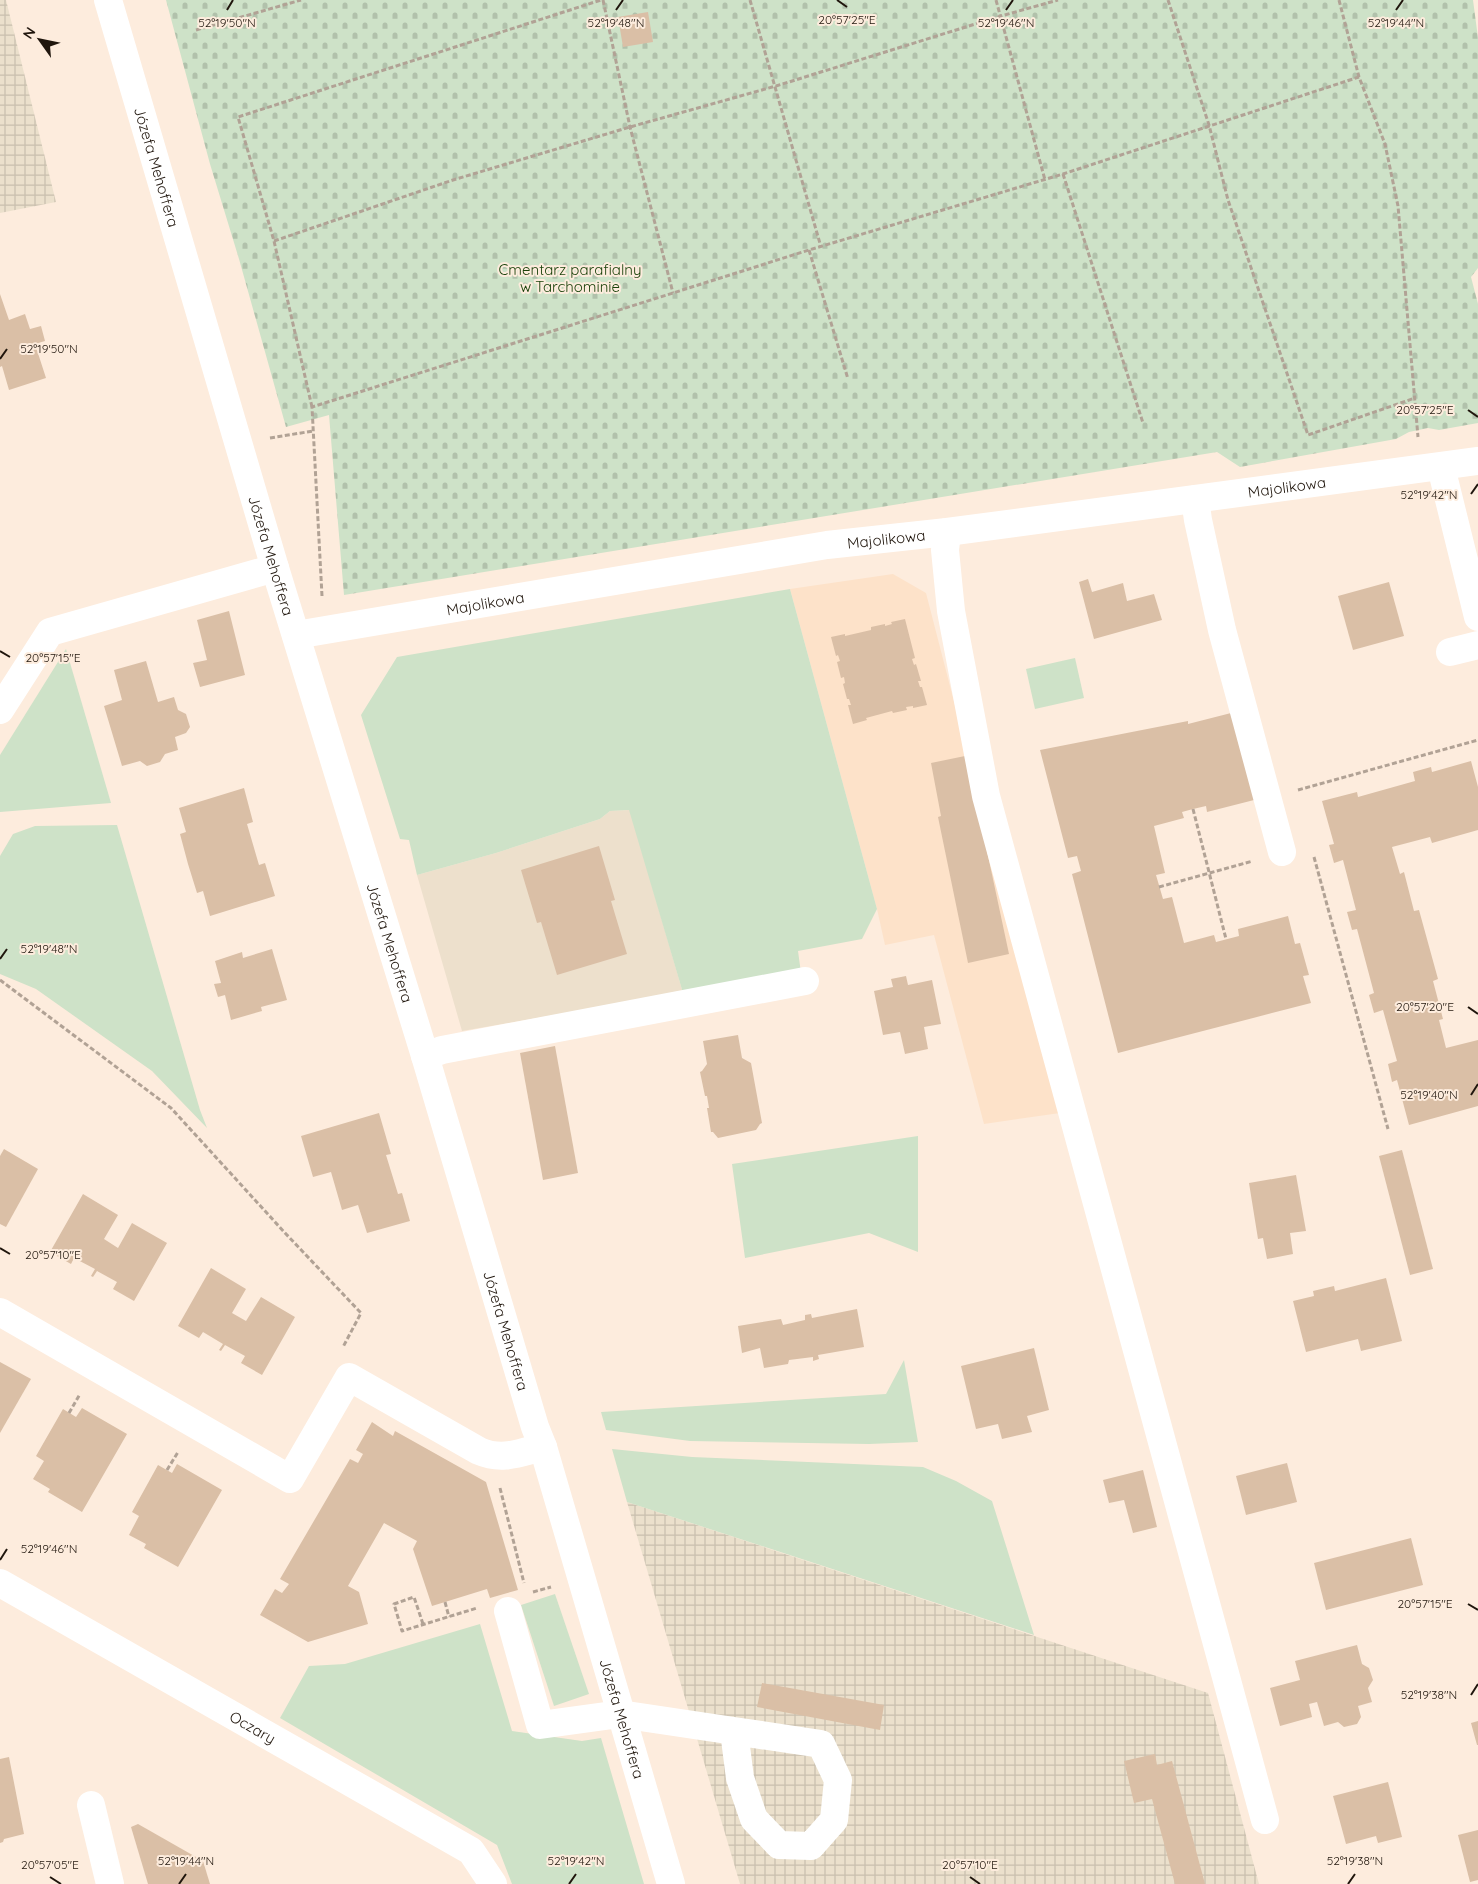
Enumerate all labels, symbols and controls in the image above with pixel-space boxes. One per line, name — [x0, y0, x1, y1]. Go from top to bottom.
text: 20°57'25"E — [818, 12, 876, 27]
north arrow — [15, 15, 65, 65]
text: 52°19'50"N — [198, 15, 256, 30]
text: 52°19'48"N — [588, 15, 644, 30]
text: 52°19'46"N — [978, 15, 1034, 30]
text: 52°19'44"N — [1368, 15, 1424, 30]
text: N — [19, 24, 39, 42]
street label: Józefa Mehoffera — [130, 105, 184, 229]
park label: Cmentarz parafialny w Tarchominie — [499, 260, 641, 296]
text: 52°19'50"N — [20, 341, 78, 356]
text: 20°57'25"E — [1396, 402, 1454, 417]
street label: Majolikowa — [1247, 472, 1327, 501]
text: 52°19'42"N — [1401, 487, 1457, 502]
street label: Józefa Mehoffera — [245, 493, 298, 618]
street label: Majolikowa — [846, 525, 926, 552]
street label: Majolikowa — [445, 587, 526, 619]
text: 20°57'15"E — [25, 650, 81, 665]
street label: Józefa Mehoffera — [363, 881, 417, 1005]
text: 52°19'48"N — [21, 941, 77, 956]
text: 20°57'20"E — [1396, 999, 1454, 1014]
text: 52°19'40"N — [1400, 1087, 1458, 1102]
text: 20°57'10"E — [25, 1247, 81, 1262]
street label: Józefa Mehoffera — [480, 1268, 533, 1393]
text: 52°19'46"N — [21, 1541, 77, 1556]
text: 20°57'15"E — [1397, 1596, 1453, 1611]
street label: Józefa Mehoffera — [596, 1656, 649, 1781]
text: 52°19'38"N — [1401, 1687, 1457, 1702]
street label: Oczary — [226, 1706, 279, 1748]
text: 52°19'44"N — [158, 1853, 214, 1868]
text: 52°19'42"N — [548, 1853, 604, 1868]
text: 52°19'38"N — [1327, 1853, 1383, 1868]
text: 20°57'05"E — [21, 1857, 79, 1872]
text: 20°57'10"E — [942, 1857, 998, 1872]

